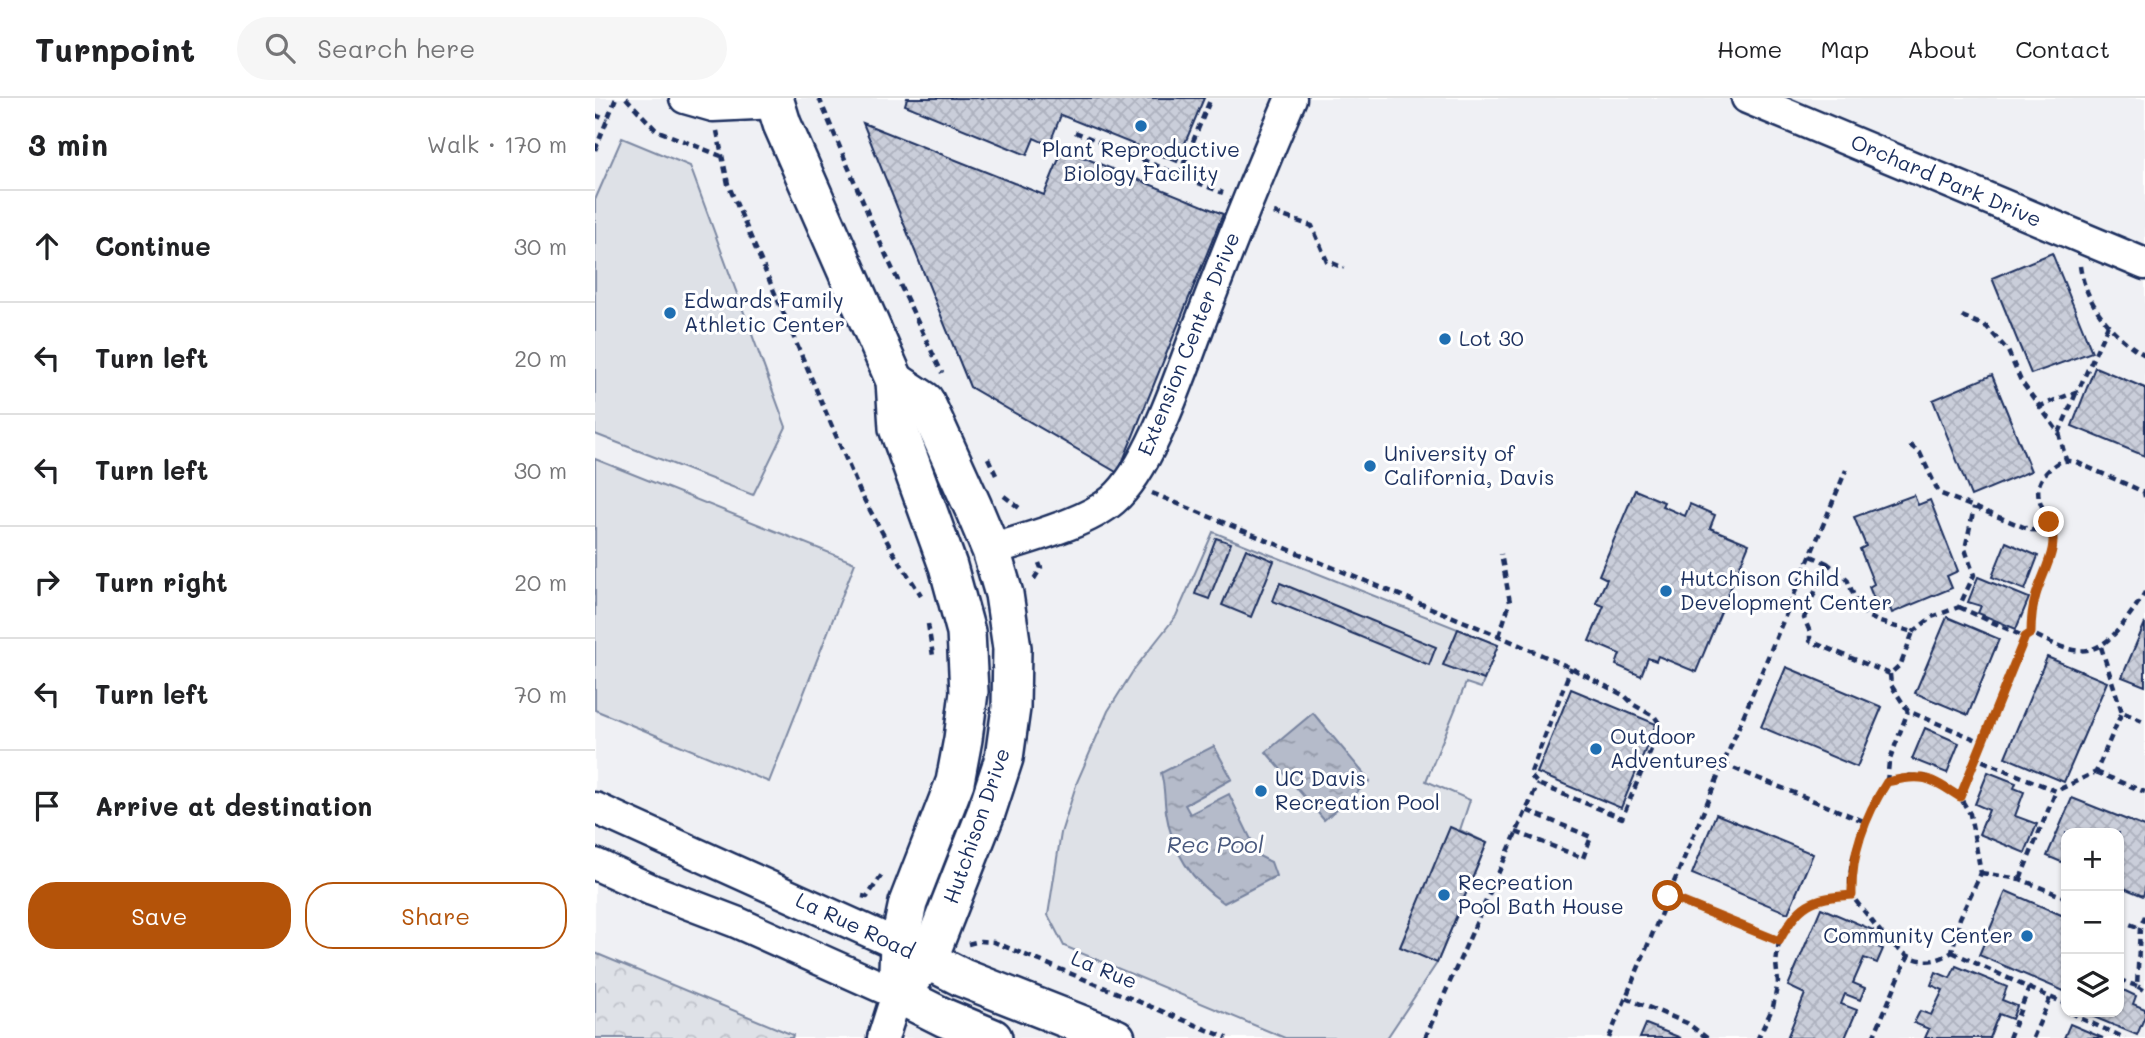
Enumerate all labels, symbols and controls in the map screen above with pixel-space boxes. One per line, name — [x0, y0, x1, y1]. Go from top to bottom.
search box — [237, 17, 727, 80]
text: Turnpoint — [35, 27, 195, 70]
icon: search — [261, 29, 299, 67]
text: Search here — [317, 31, 475, 65]
text: Home — [1717, 33, 1782, 64]
text: Map — [1820, 33, 1869, 64]
text: About — [1907, 33, 1977, 64]
text: Contact — [2015, 33, 2110, 64]
marker: Plant Reproductive Biology Facility — [1133, 118, 1149, 134]
text: 3 min — [28, 124, 108, 164]
street label: Orchard Park Drive — [1847, 127, 2046, 232]
text: Walk · 170 m — [427, 129, 567, 159]
place label: Plant Reproductive Biology Facility — [1042, 135, 1240, 186]
icon: ahead — [28, 227, 66, 265]
street label: Extension Center Drive — [1130, 228, 1245, 459]
text: Continue — [95, 229, 211, 263]
text: 30 m — [514, 231, 567, 261]
place label: Edwards Family Athletic Center — [684, 286, 845, 337]
marker: Edwards Family Athletic Center — [662, 305, 678, 321]
place label: Lot 30 — [1459, 324, 1524, 351]
marker: Lot 30 — [1437, 331, 1453, 347]
icon: left — [28, 339, 66, 377]
text: Turn left — [95, 341, 208, 375]
text: 20 m — [514, 343, 567, 373]
place label: University of California, Davis — [1384, 439, 1554, 490]
icon: left — [28, 451, 66, 489]
text: Turn left — [95, 453, 208, 487]
text: 30 m — [514, 455, 567, 485]
marker: University of California, Davis — [1362, 458, 1378, 474]
route end — [2033, 506, 2064, 537]
icon: right — [28, 563, 66, 601]
place label: Hutchison Child Development Center — [1680, 564, 1892, 615]
text: Turn right — [95, 565, 228, 599]
text: 20 m — [514, 567, 567, 597]
marker: Hutchison Child Development Center — [1658, 583, 1674, 599]
icon: left — [28, 675, 66, 713]
text: Turn left — [95, 677, 208, 711]
text: 70 m — [514, 679, 567, 709]
place label: Outdoor Adventures — [1610, 722, 1728, 773]
marker: Outdoor Adventures — [1588, 741, 1604, 757]
street label: Hutchison Drive — [936, 744, 1015, 907]
place label: UC Davis Recreation Pool — [1275, 764, 1440, 815]
marker: UC Davis Recreation Pool — [1253, 783, 1269, 799]
icon: arrive — [28, 787, 66, 825]
text: Arrive at destination — [95, 789, 372, 823]
map controls — [2061, 828, 2124, 1017]
button: + — [2061, 828, 2124, 891]
water label: Rec Pool — [1167, 829, 1264, 859]
place label: Recreation Pool Bath House — [1458, 868, 1624, 919]
route start — [1652, 880, 1683, 911]
button: Save — [28, 882, 291, 949]
button: Share — [305, 882, 567, 949]
street label: La Rue Road — [792, 885, 919, 964]
marker: Recreation Pool Bath House — [1436, 887, 1452, 903]
button: − — [2061, 891, 2124, 954]
place label: Community Center — [1823, 921, 2013, 948]
marker: Community Center — [2019, 928, 2035, 944]
street label: La Rue — [1068, 943, 1142, 994]
button: layers — [2061, 954, 2124, 1017]

